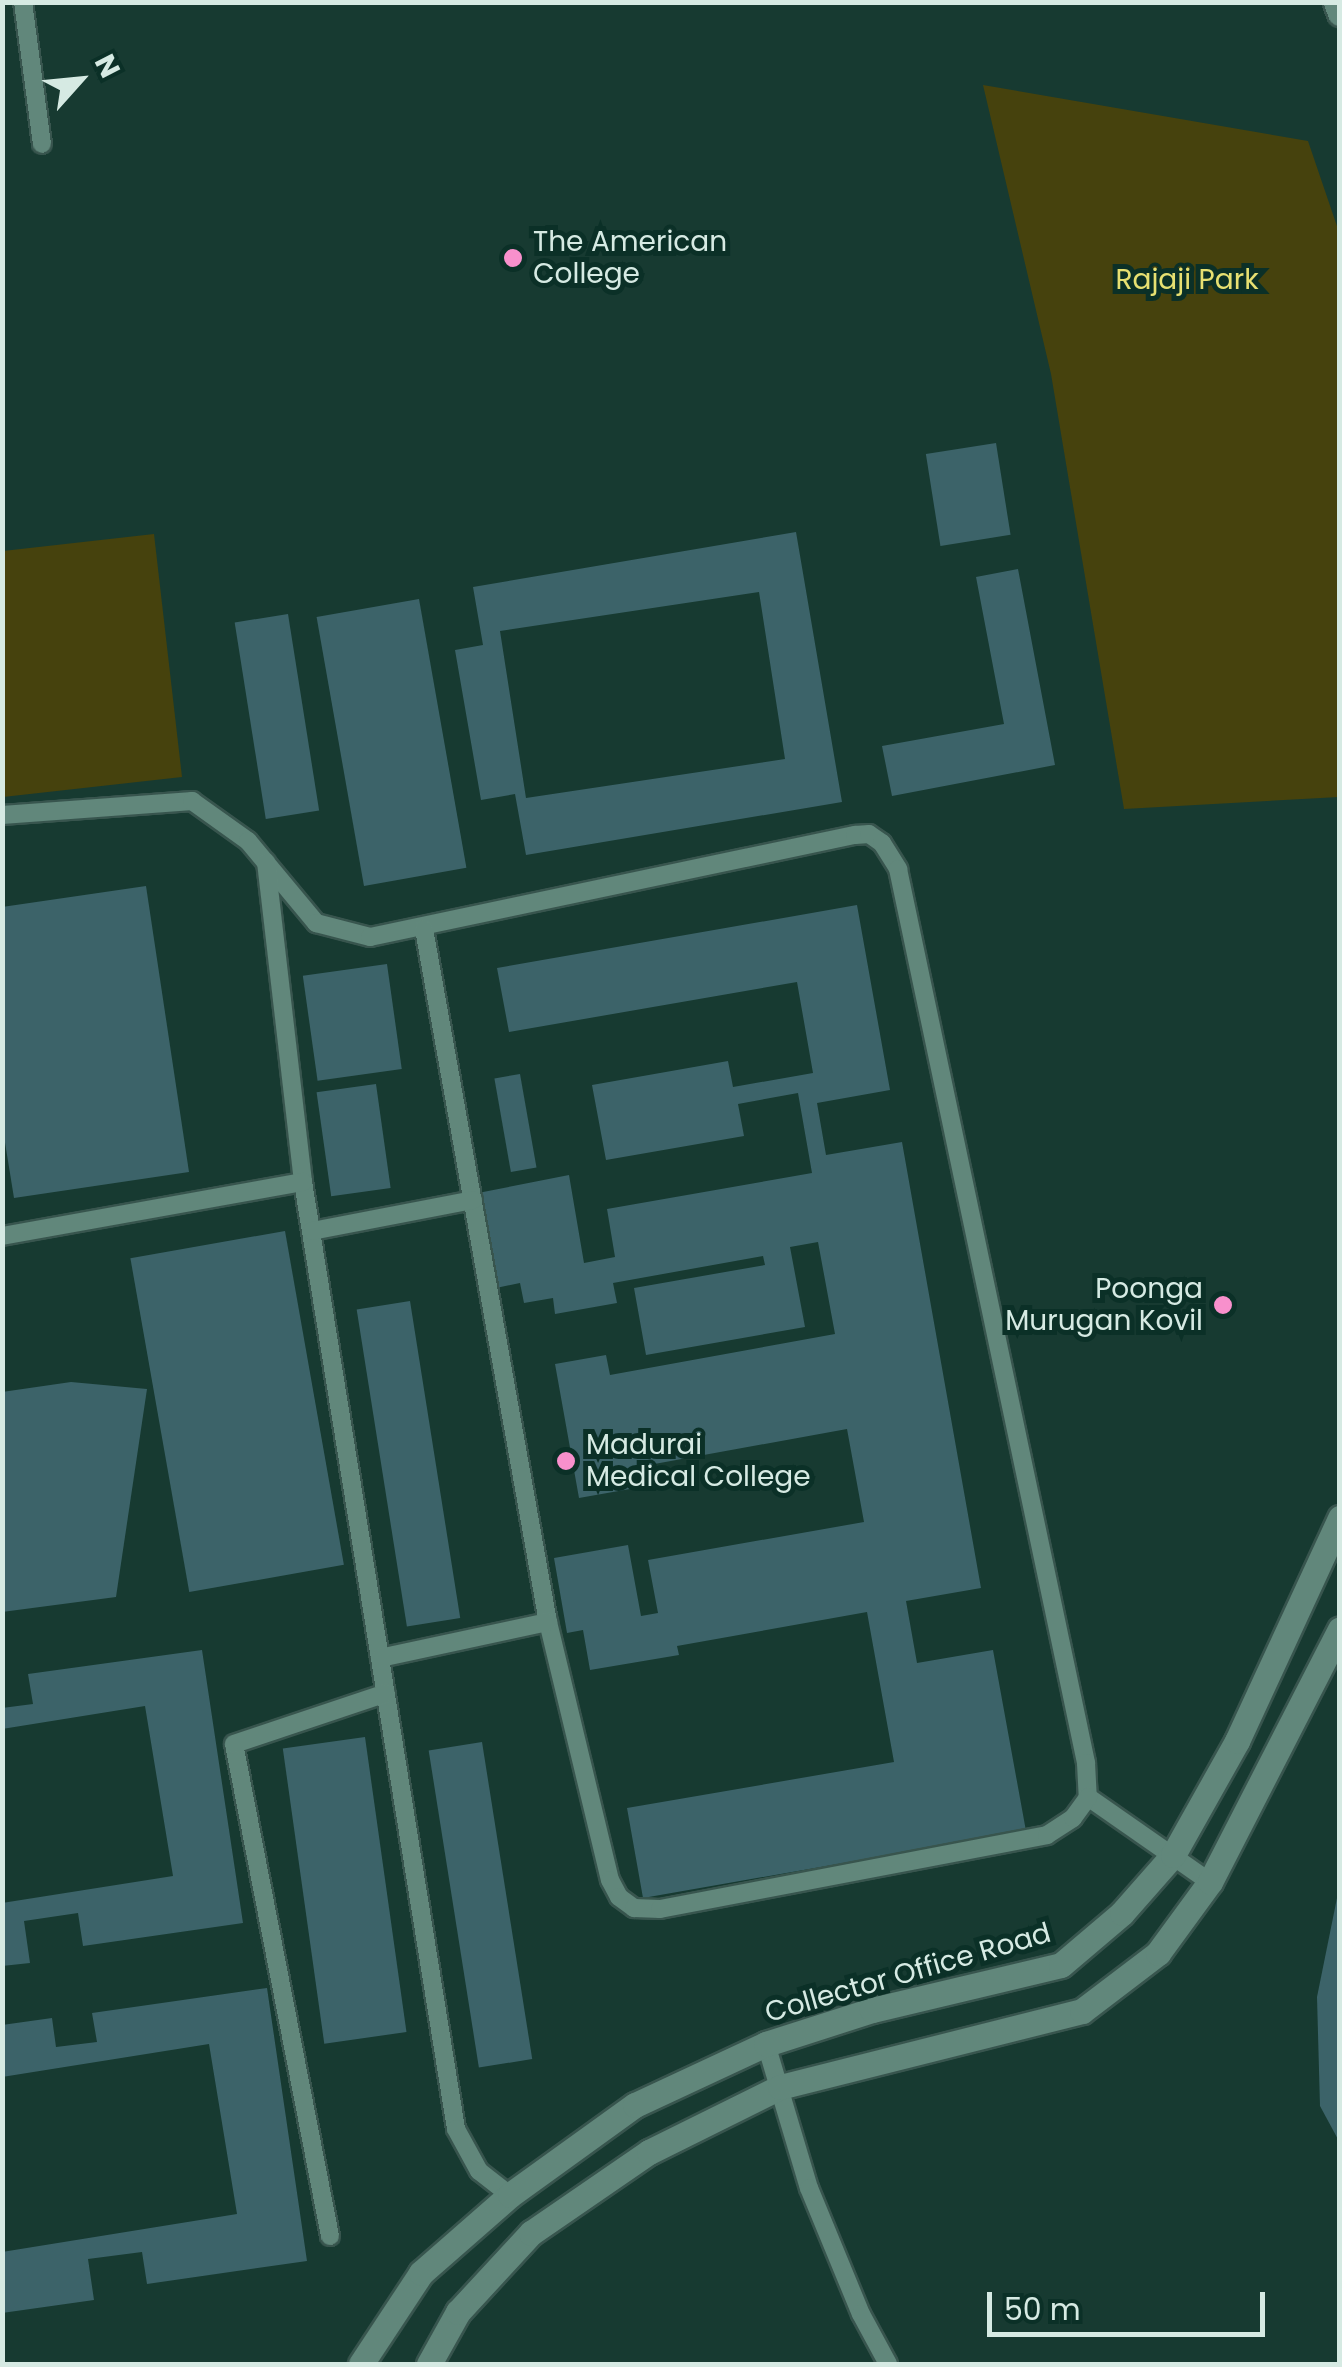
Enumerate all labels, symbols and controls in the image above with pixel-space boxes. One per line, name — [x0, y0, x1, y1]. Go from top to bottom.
north arrow — [30, 30, 130, 130]
text: N — [85, 48, 129, 84]
place label: The American College — [533, 225, 727, 291]
marker: The American College — [502, 247, 524, 269]
park label: Rajaji Park — [1115, 263, 1259, 297]
place label: Poonga Murugan Kovil — [1005, 1272, 1203, 1338]
marker: Poonga Murugan Kovil — [1212, 1294, 1234, 1316]
place label: Madurai Medical College — [586, 1428, 811, 1494]
marker: Madurai Medical College — [555, 1450, 577, 1472]
street label: Collector Office Road — [761, 1916, 1055, 2030]
scale bar — [992, 2272, 1270, 2334]
text: 50 m — [1004, 2288, 1081, 2331]

